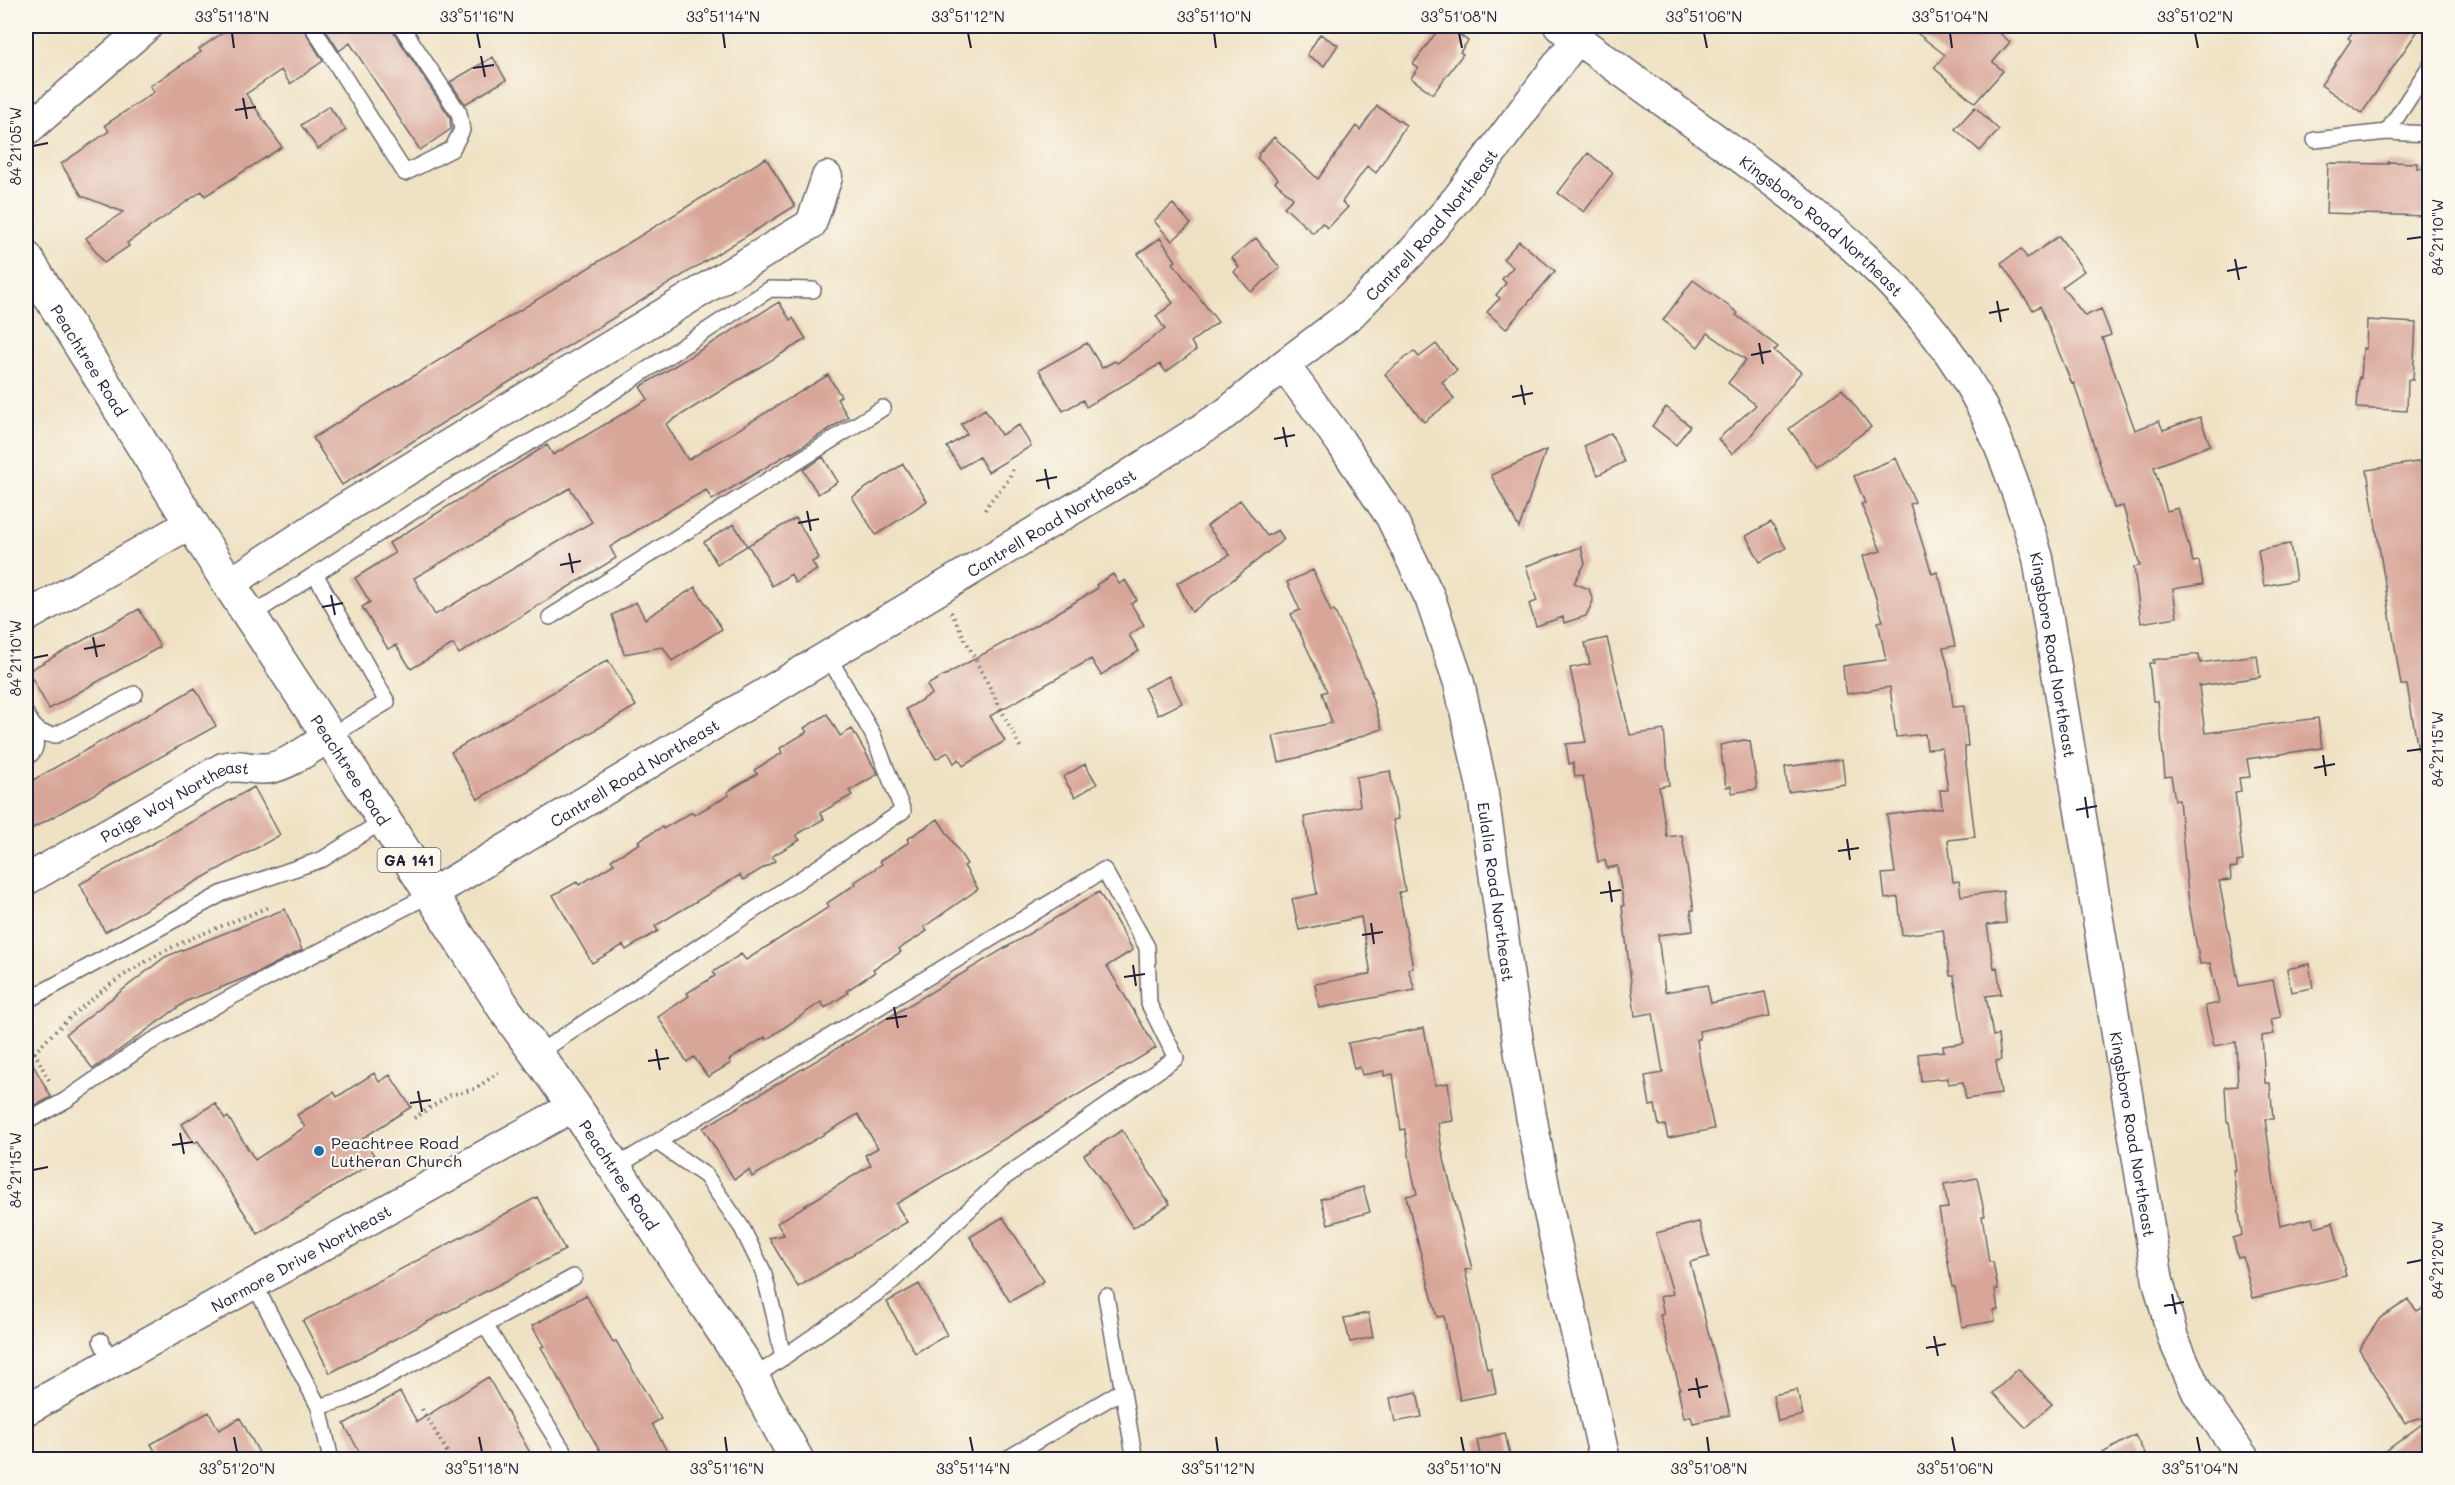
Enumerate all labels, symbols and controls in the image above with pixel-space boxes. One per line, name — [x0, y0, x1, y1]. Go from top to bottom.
text: 33°51'18"N — [195, 6, 269, 26]
text: 33°51'16"N — [440, 6, 514, 26]
text: 33°51'14"N — [686, 6, 760, 26]
text: 33°51'12"N — [931, 6, 1005, 26]
text: 33°51'10"N — [1177, 6, 1251, 26]
text: 33°51'08"N — [1421, 6, 1497, 26]
text: 33°51'06"N — [1666, 6, 1742, 26]
text: 33°51'04"N — [1912, 6, 1988, 26]
text: 33°51'02"N — [2157, 6, 2233, 26]
text: 84°21'05"W — [5, 107, 25, 185]
street label: Cantrell Road Northeast — [1360, 144, 1502, 305]
street label: Kingsboro Road Northeast — [1736, 150, 1908, 300]
text: 84°21'10"W — [2427, 199, 2447, 275]
street label: Peachtree Road — [47, 300, 132, 420]
street label: Cantrell Road Northeast — [963, 463, 1140, 581]
street label: Kingsboro Road Northeast — [2026, 549, 2081, 759]
text: 84°21'10"W — [5, 620, 25, 696]
street label: Peachtree Road — [307, 710, 395, 829]
text: 84°21'15"W — [2427, 711, 2447, 787]
street label: Cantrell Road Northeast — [546, 713, 723, 831]
street label: Paige Way Northeast — [96, 756, 251, 846]
street label: Eulalia Road Northeast — [1474, 801, 1520, 983]
road number: GA 141 — [378, 848, 440, 872]
street label: Kingsboro Road Northeast — [2106, 1030, 2161, 1239]
street label: Peachtree Road — [575, 1115, 664, 1234]
text: 84°21'15"W — [5, 1132, 25, 1208]
place label: Peachtree Road Lutheran Church — [331, 1132, 462, 1171]
marker: Peachtree Road Lutheran Church — [312, 1144, 326, 1158]
street label: Narmore Drive Northeast — [207, 1199, 394, 1316]
text: 84°21'20"W — [2427, 1221, 2447, 1299]
text: 33°51'20"N — [199, 1458, 275, 1478]
text: 33°51'18"N — [445, 1458, 519, 1478]
text: 33°51'16"N — [690, 1458, 764, 1478]
text: 33°51'14"N — [936, 1458, 1010, 1478]
text: 33°51'12"N — [1181, 1458, 1255, 1478]
text: 33°51'10"N — [1427, 1458, 1501, 1478]
text: 33°51'08"N — [1671, 1458, 1747, 1478]
text: 33°51'06"N — [1917, 1458, 1993, 1478]
text: 33°51'04"N — [2162, 1458, 2238, 1478]

